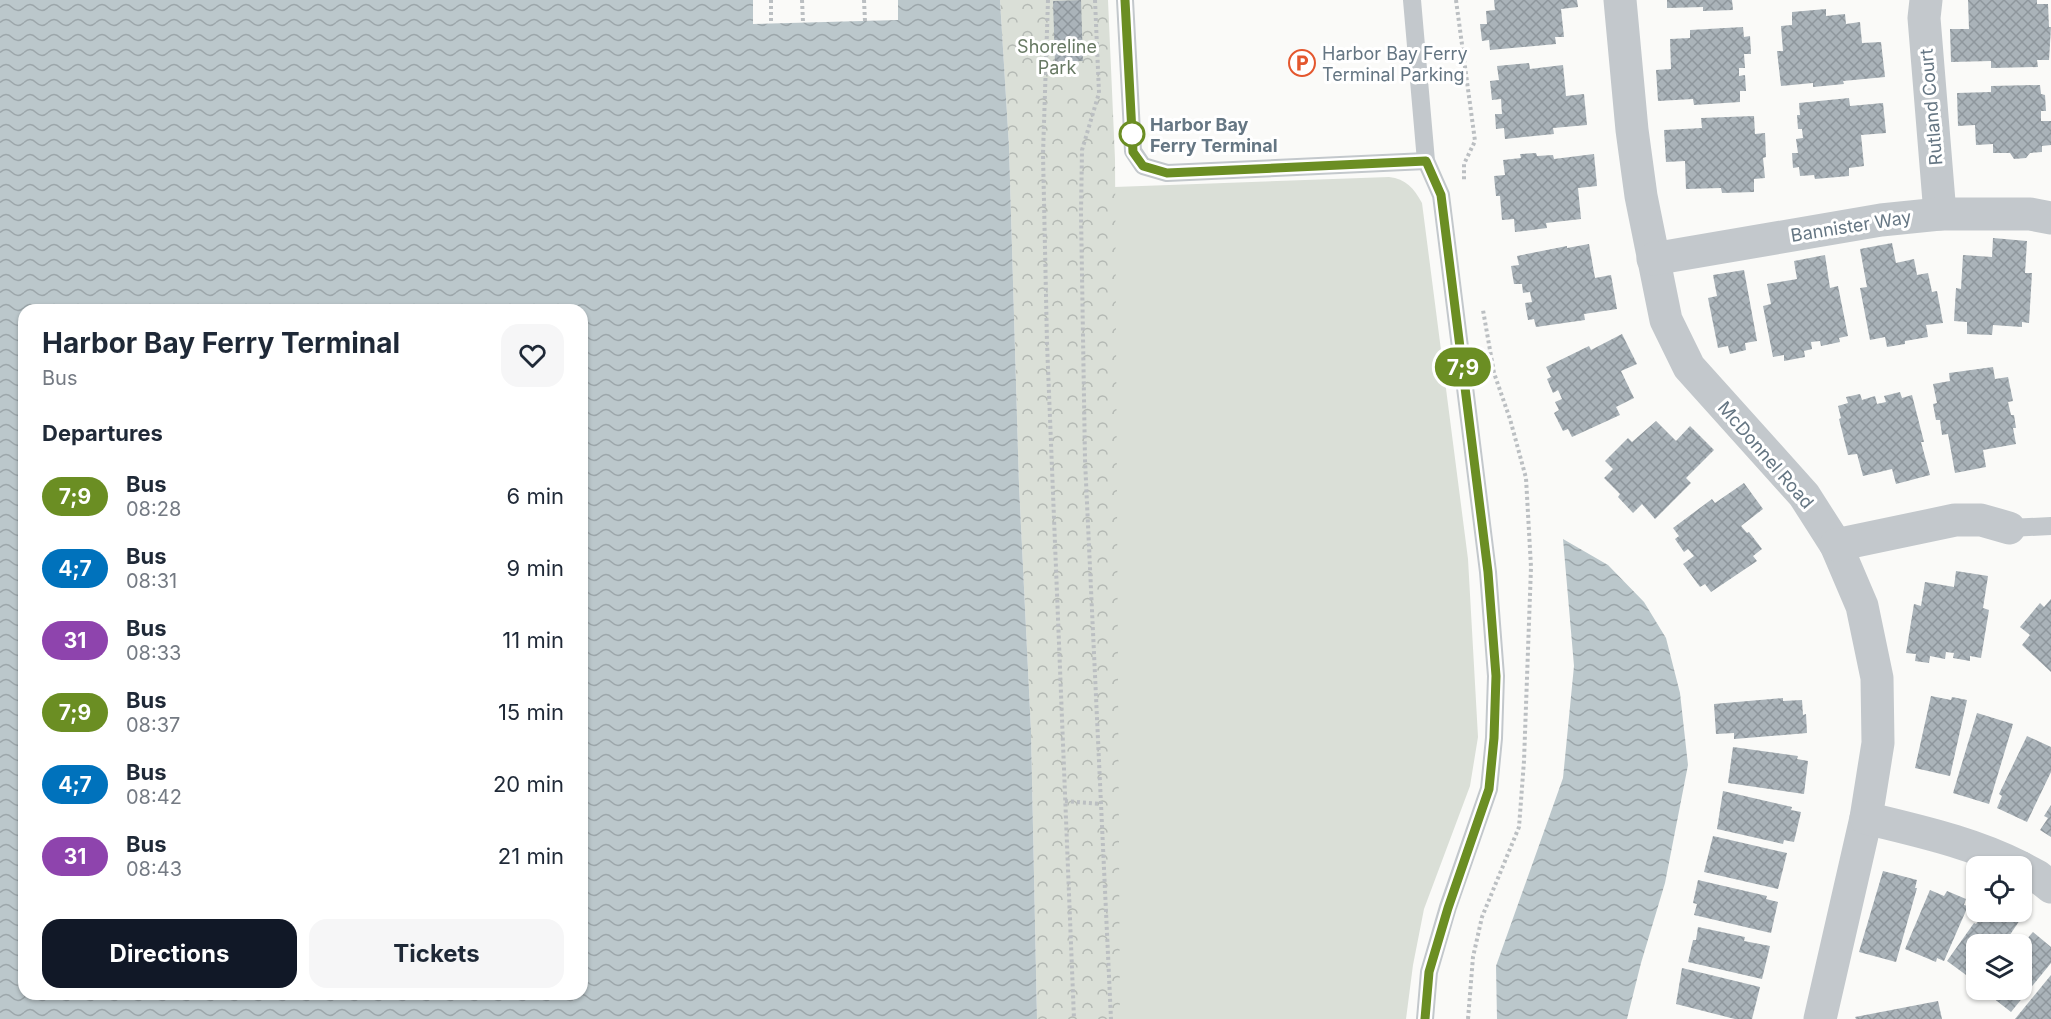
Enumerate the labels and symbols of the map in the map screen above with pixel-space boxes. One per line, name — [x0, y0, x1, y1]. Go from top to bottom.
park label: Shoreline Park — [1017, 36, 1097, 78]
place label: Harbor Bay Ferry Terminal Parking — [1322, 43, 1468, 85]
parking icon: Harbor Bay Ferry Terminal Parking — [1287, 48, 1317, 78]
street label: Rutland Court — [1915, 48, 1947, 166]
place label: Harbor Bay Ferry Terminal — [1150, 114, 1278, 156]
marker: Harbor Bay Ferry Terminal — [1119, 121, 1145, 147]
street label: Bannister Way — [1789, 206, 1913, 246]
line badge: 7;9 — [1428, 348, 1498, 386]
street label: McDonnel Road — [1714, 397, 1818, 513]

